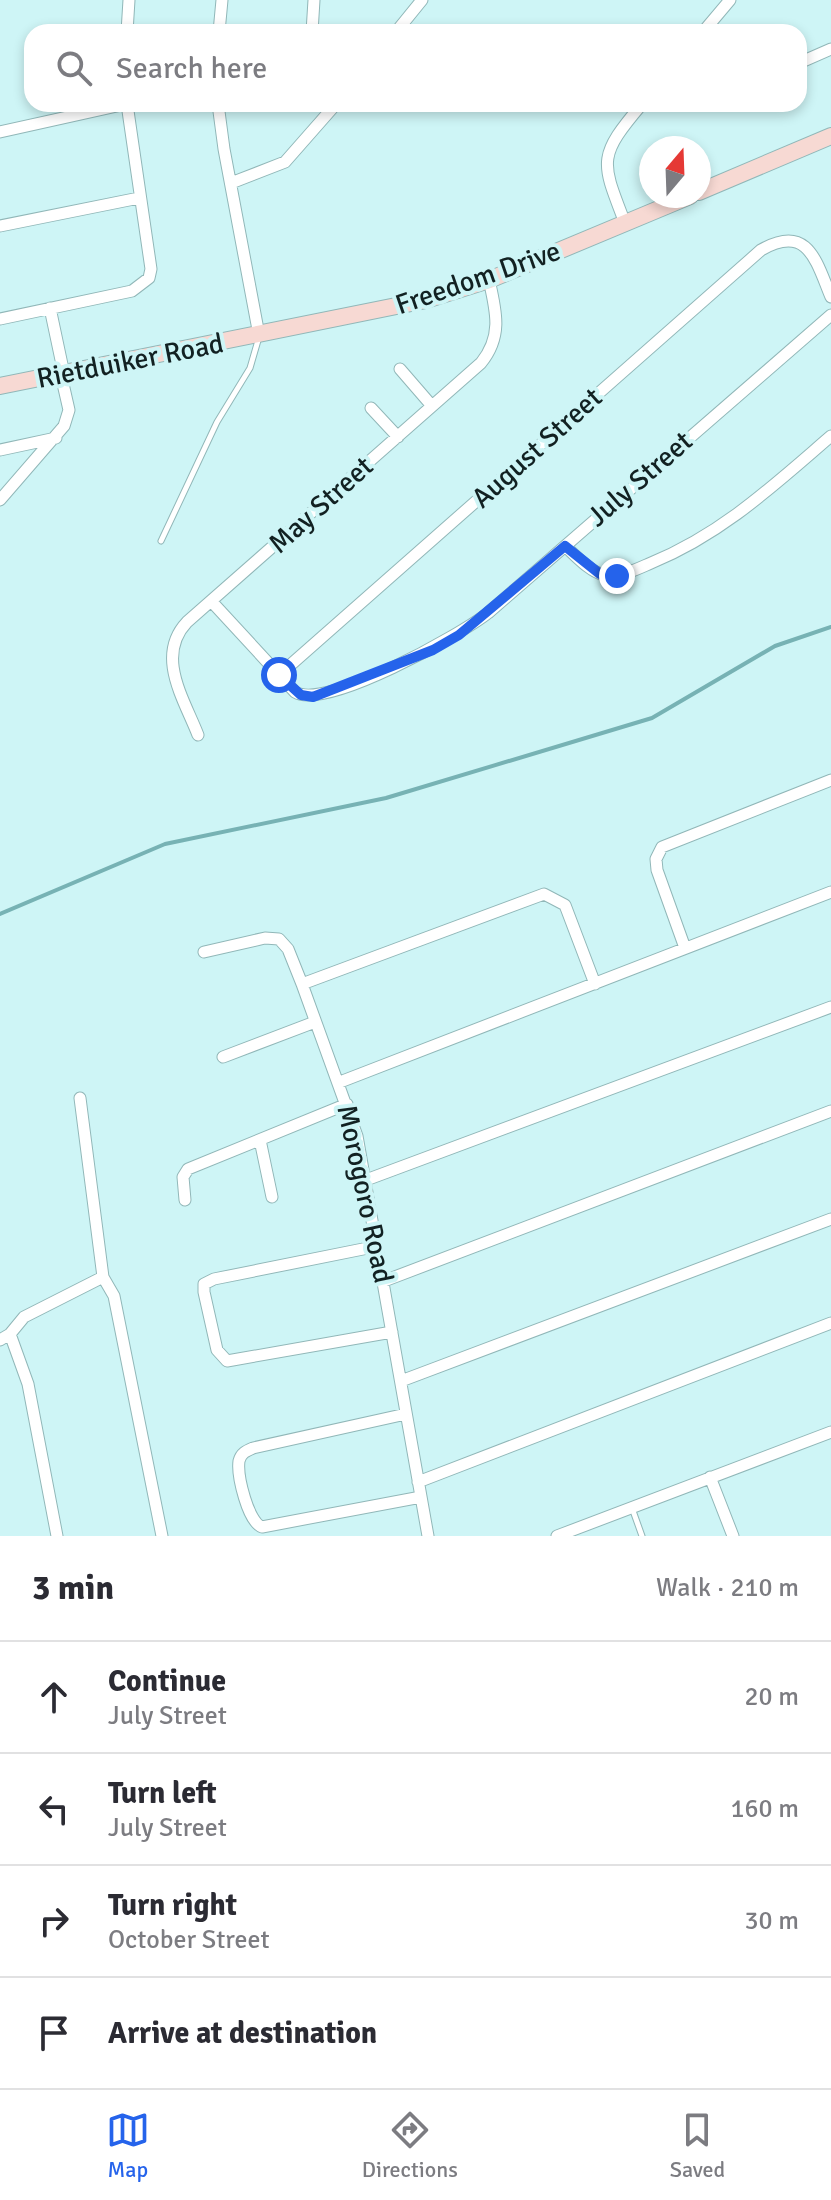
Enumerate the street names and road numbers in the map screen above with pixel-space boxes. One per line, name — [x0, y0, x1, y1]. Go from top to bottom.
street label: Freedom Drive — [391, 234, 565, 322]
street label: Rietduiker Road — [34, 326, 226, 396]
street label: August Street — [465, 381, 609, 515]
street label: July Street — [581, 424, 700, 534]
street label: May Street — [262, 449, 380, 561]
street label: Morogoro Road — [330, 1102, 400, 1286]

